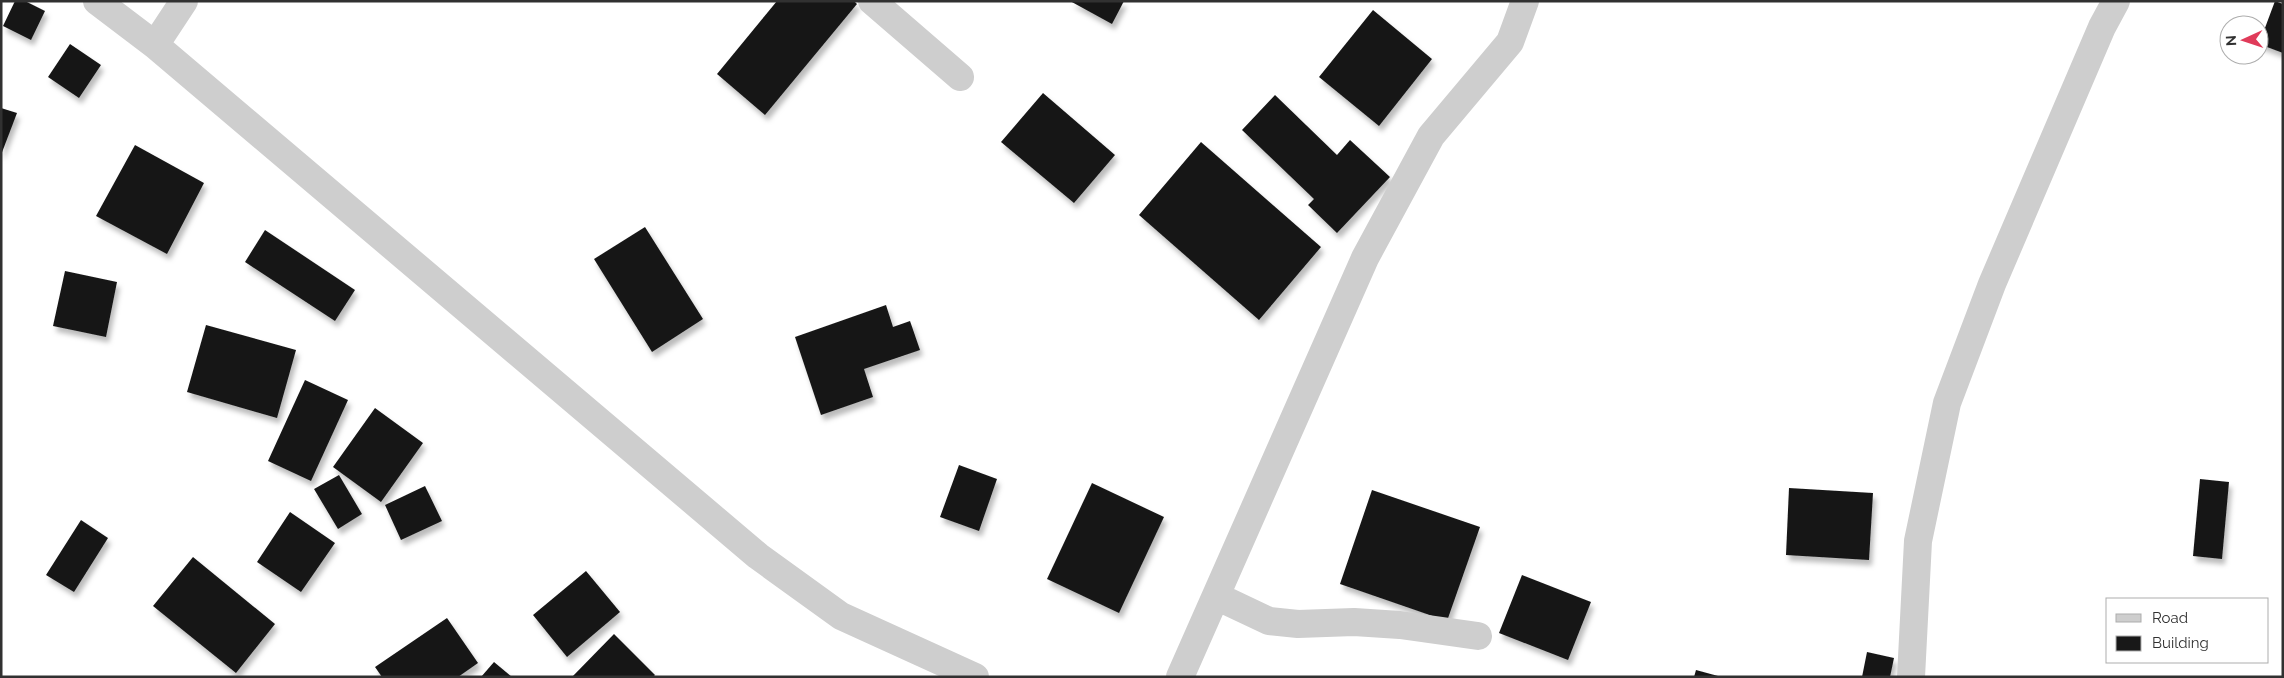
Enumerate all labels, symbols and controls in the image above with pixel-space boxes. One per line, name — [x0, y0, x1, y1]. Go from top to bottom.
north arrow — [2219, 15, 2269, 65]
text: N — [2223, 35, 2239, 46]
legend — [2106, 598, 2269, 663]
text: Road — [2152, 609, 2188, 627]
text: Building — [2152, 634, 2209, 652]

